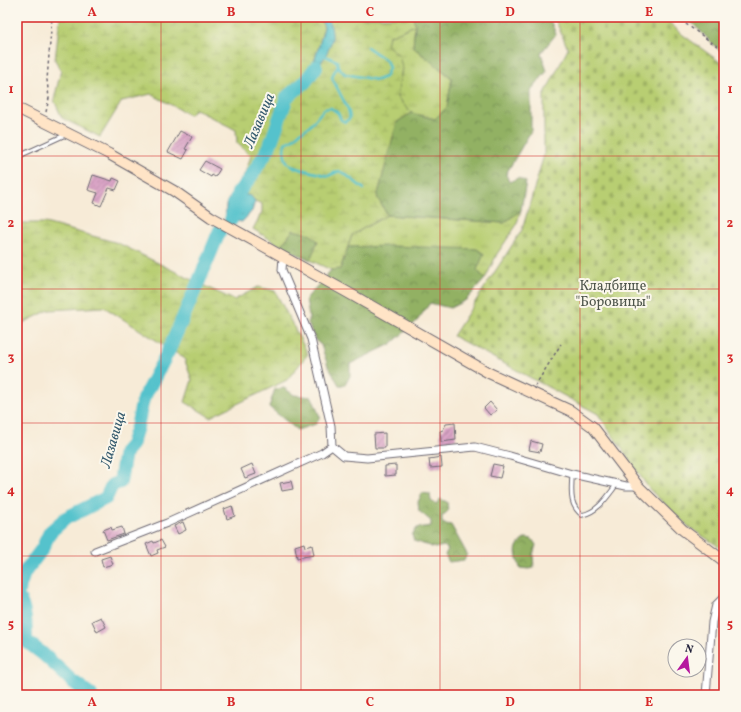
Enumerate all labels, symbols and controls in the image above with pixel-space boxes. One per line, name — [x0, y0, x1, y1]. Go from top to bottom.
text: A — [87, 4, 97, 22]
text: B — [227, 4, 236, 22]
text: C — [366, 4, 374, 22]
text: D — [505, 4, 515, 22]
text: E — [645, 4, 653, 22]
text: 1 — [8, 81, 14, 99]
text: 1 — [727, 81, 733, 99]
water label: Лазавица — [239, 90, 281, 153]
text: 2 — [8, 215, 15, 233]
text: 2 — [727, 215, 734, 233]
park label: Кладбище "Боровицы" — [575, 277, 651, 312]
text: 3 — [8, 349, 15, 367]
text: 3 — [727, 349, 734, 367]
water label: Лазавица — [96, 409, 132, 472]
text: 4 — [7, 482, 15, 500]
text: 4 — [726, 482, 734, 500]
text: 5 — [8, 616, 14, 634]
text: 5 — [727, 616, 733, 634]
north arrow — [667, 638, 707, 678]
text: N — [683, 642, 695, 658]
text: A — [87, 694, 97, 712]
text: B — [227, 694, 236, 712]
text: C — [366, 694, 374, 712]
text: D — [505, 694, 515, 712]
text: E — [645, 694, 653, 712]

